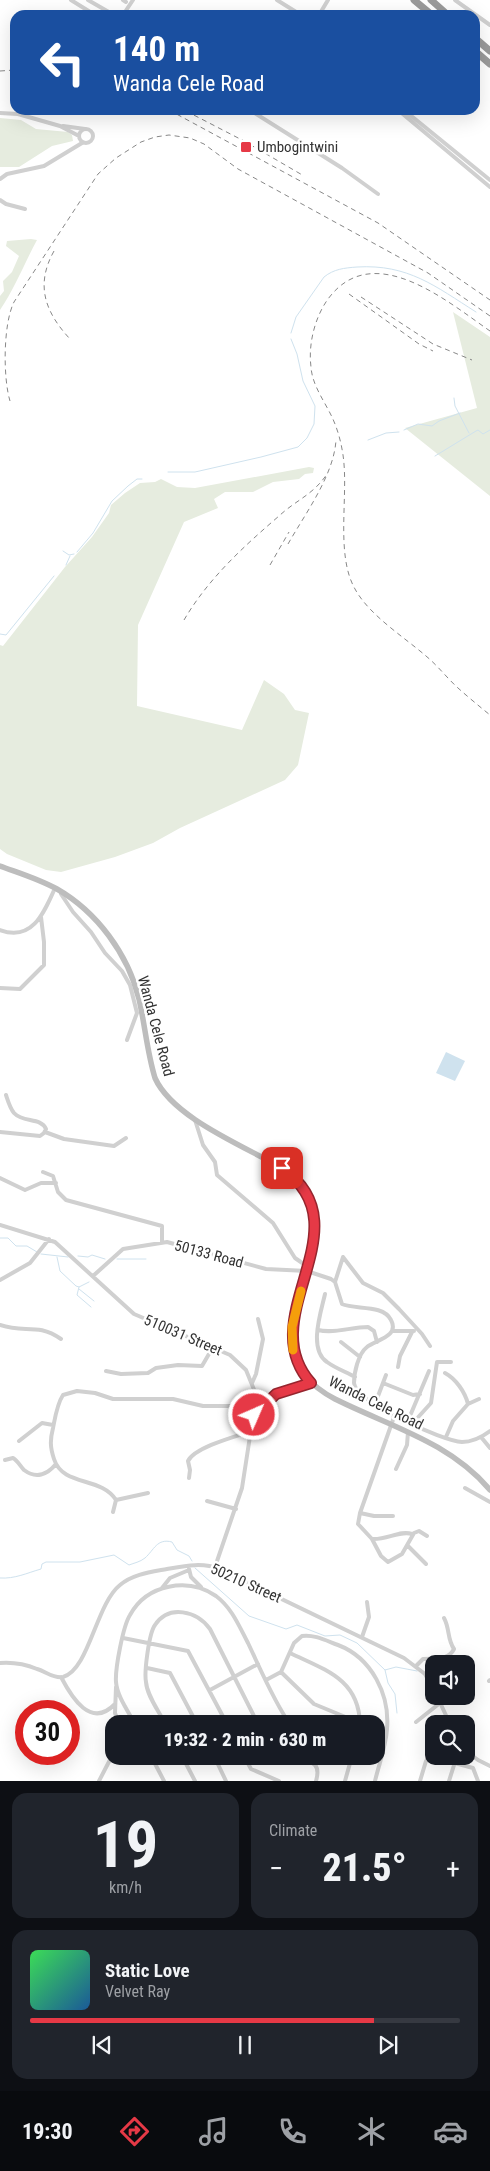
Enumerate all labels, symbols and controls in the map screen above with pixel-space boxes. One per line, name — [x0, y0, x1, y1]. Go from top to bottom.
text: 140 m — [113, 29, 200, 70]
icon: left — [30, 30, 95, 95]
text: Wanda Cele Road — [113, 71, 264, 96]
place label: Umbogintwini — [257, 138, 338, 156]
marker: Umbogintwini — [239, 140, 253, 154]
street label: Wanda Cele Road — [134, 974, 178, 1078]
pin — [261, 1147, 303, 1189]
icon: arrive — [268, 1154, 296, 1182]
street label: 50133 Road — [173, 1236, 245, 1272]
street label: 510031 Street — [141, 1310, 225, 1360]
street label: Wanda Cele Road — [326, 1372, 426, 1434]
position arrow — [227, 1388, 279, 1440]
street label: 50210 Street — [208, 1559, 284, 1607]
map controls — [425, 1655, 475, 1765]
button: sound — [425, 1655, 475, 1705]
speed limit sign: 30 — [15, 1700, 80, 1765]
button: search — [425, 1715, 475, 1765]
text: 19:32 · 2 min · 630 m — [164, 1728, 326, 1751]
text: 19 — [93, 1807, 158, 1883]
text: Climate — [269, 1821, 317, 1840]
text: 21.5° — [322, 1846, 407, 1890]
text: − — [269, 1852, 283, 1885]
text: + — [446, 1852, 460, 1885]
text: km/h — [109, 1878, 142, 1897]
text: Static Love — [105, 1959, 190, 1982]
text: Velvet Ray — [105, 1982, 170, 2001]
icon: previous — [88, 2031, 116, 2059]
icon: pause — [231, 2031, 259, 2059]
icon: next — [374, 2031, 402, 2059]
icon: directions — [117, 2114, 152, 2149]
icon: music — [196, 2114, 231, 2149]
icon: phone — [275, 2114, 310, 2149]
icon: climate — [354, 2114, 389, 2149]
icon: car — [433, 2114, 468, 2149]
text: 19:30 — [22, 2119, 73, 2144]

